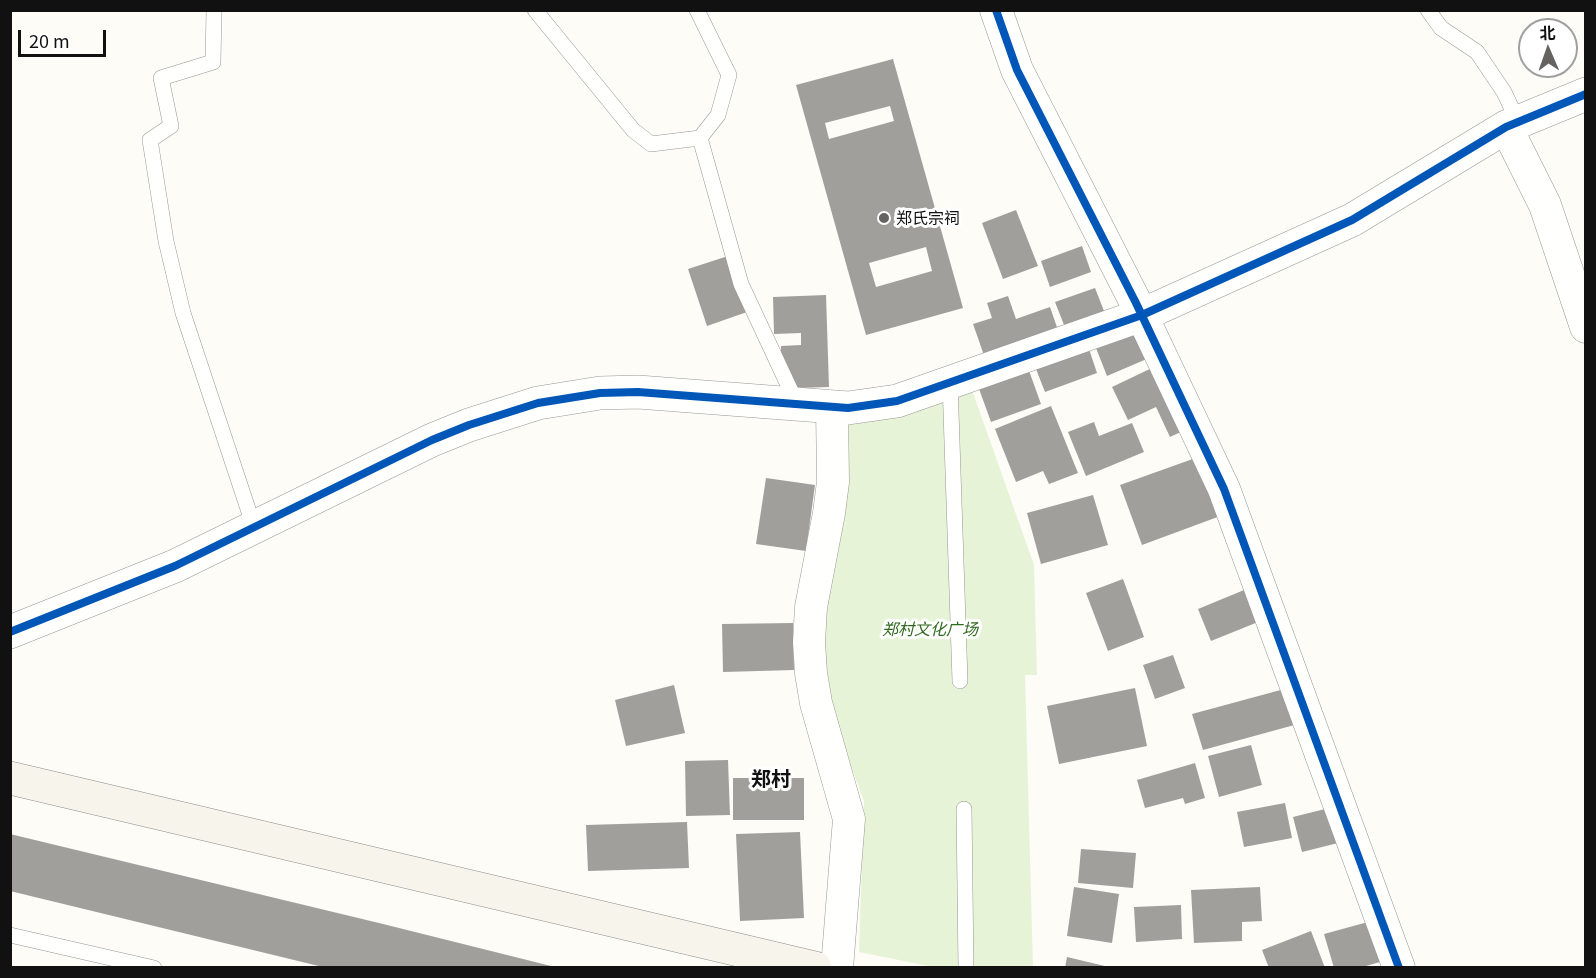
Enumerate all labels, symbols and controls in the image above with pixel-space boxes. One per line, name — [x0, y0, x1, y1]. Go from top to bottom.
scale bar — [21, 18, 110, 56]
north arrow — [1518, 18, 1578, 78]
text: 北 — [1539, 20, 1556, 44]
text: 20 m — [29, 27, 70, 53]
place label: 郑氏宗祠 — [896, 208, 960, 228]
marker: 郑氏宗祠 — [877, 211, 891, 225]
park label: 郑村文化广场 — [882, 619, 978, 639]
district label: 郑村 — [751, 766, 791, 790]

